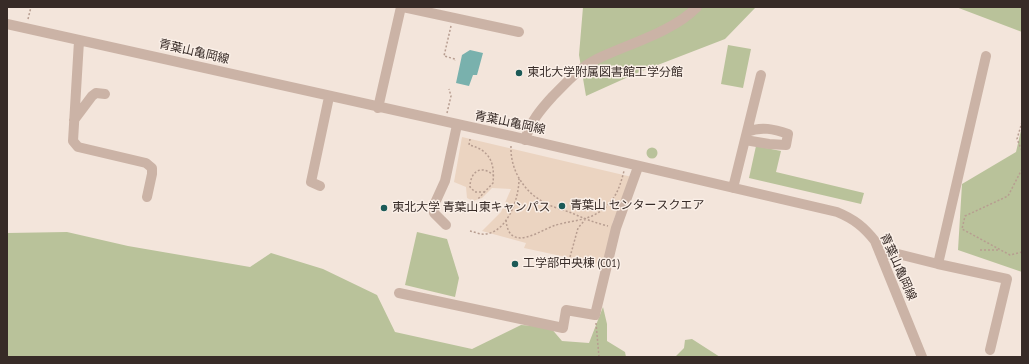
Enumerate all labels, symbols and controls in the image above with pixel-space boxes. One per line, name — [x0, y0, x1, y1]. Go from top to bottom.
street label: 青葉山亀岡線 — [157, 37, 231, 67]
place label: 東北大学附属図書館工学分館 — [527, 66, 683, 80]
marker: 東北大学附属図書館工学分館 — [514, 68, 524, 78]
street label: 青葉山亀岡線 — [473, 108, 547, 138]
place label: 青葉山 センタースクエア — [570, 199, 705, 213]
place label: 東北大学 青葉山東キャンパス — [392, 201, 551, 215]
marker: 青葉山 センタースクエア — [557, 201, 567, 211]
marker: 東北大学 青葉山東キャンパス — [379, 203, 389, 213]
street label: 青葉山亀岡線 — [877, 231, 919, 303]
place label: 工学部中央棟 (C01) — [523, 257, 619, 271]
marker: 工学部中央棟 (C01) — [510, 259, 520, 269]

